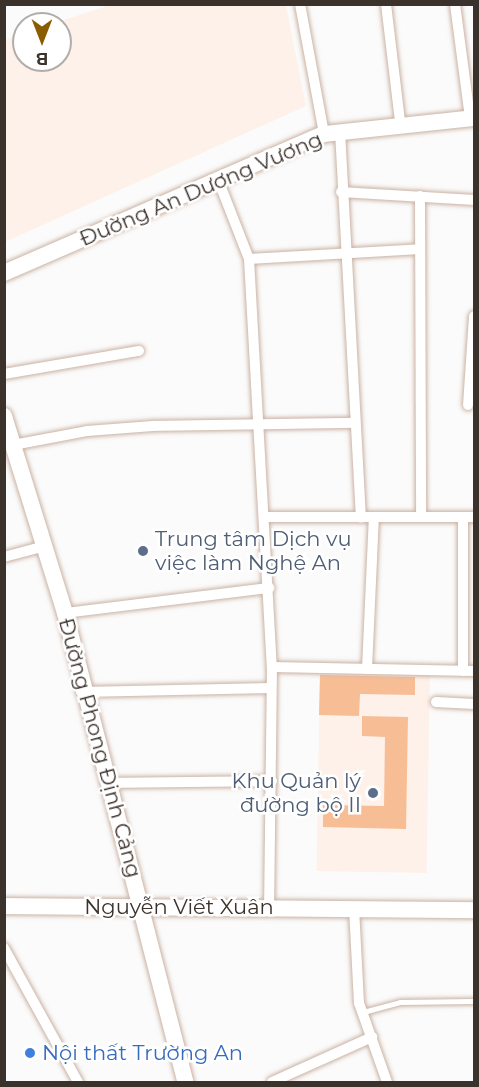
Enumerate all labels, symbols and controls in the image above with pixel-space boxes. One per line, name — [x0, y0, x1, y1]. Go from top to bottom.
north arrow — [12, 12, 72, 72]
text: B — [36, 49, 48, 68]
street label: Đường An Dương Vương — [76, 126, 326, 252]
place label: Trung tâm Dịch vụ việc làm Nghệ An — [155, 526, 352, 576]
marker: Trung tâm Dịch vụ việc làm Nghệ An — [136, 544, 150, 558]
street label: Đường Phong Định Cảng — [53, 615, 147, 881]
place label: Khu Quản lý đường bộ II — [232, 768, 361, 818]
marker: Khu Quản lý đường bộ II — [366, 786, 380, 800]
street label: Nguyễn Viết Xuân — [84, 894, 274, 920]
place label: Nội thất Trường An — [42, 1040, 243, 1066]
marker: Nội thất Trường An — [23, 1046, 37, 1060]

